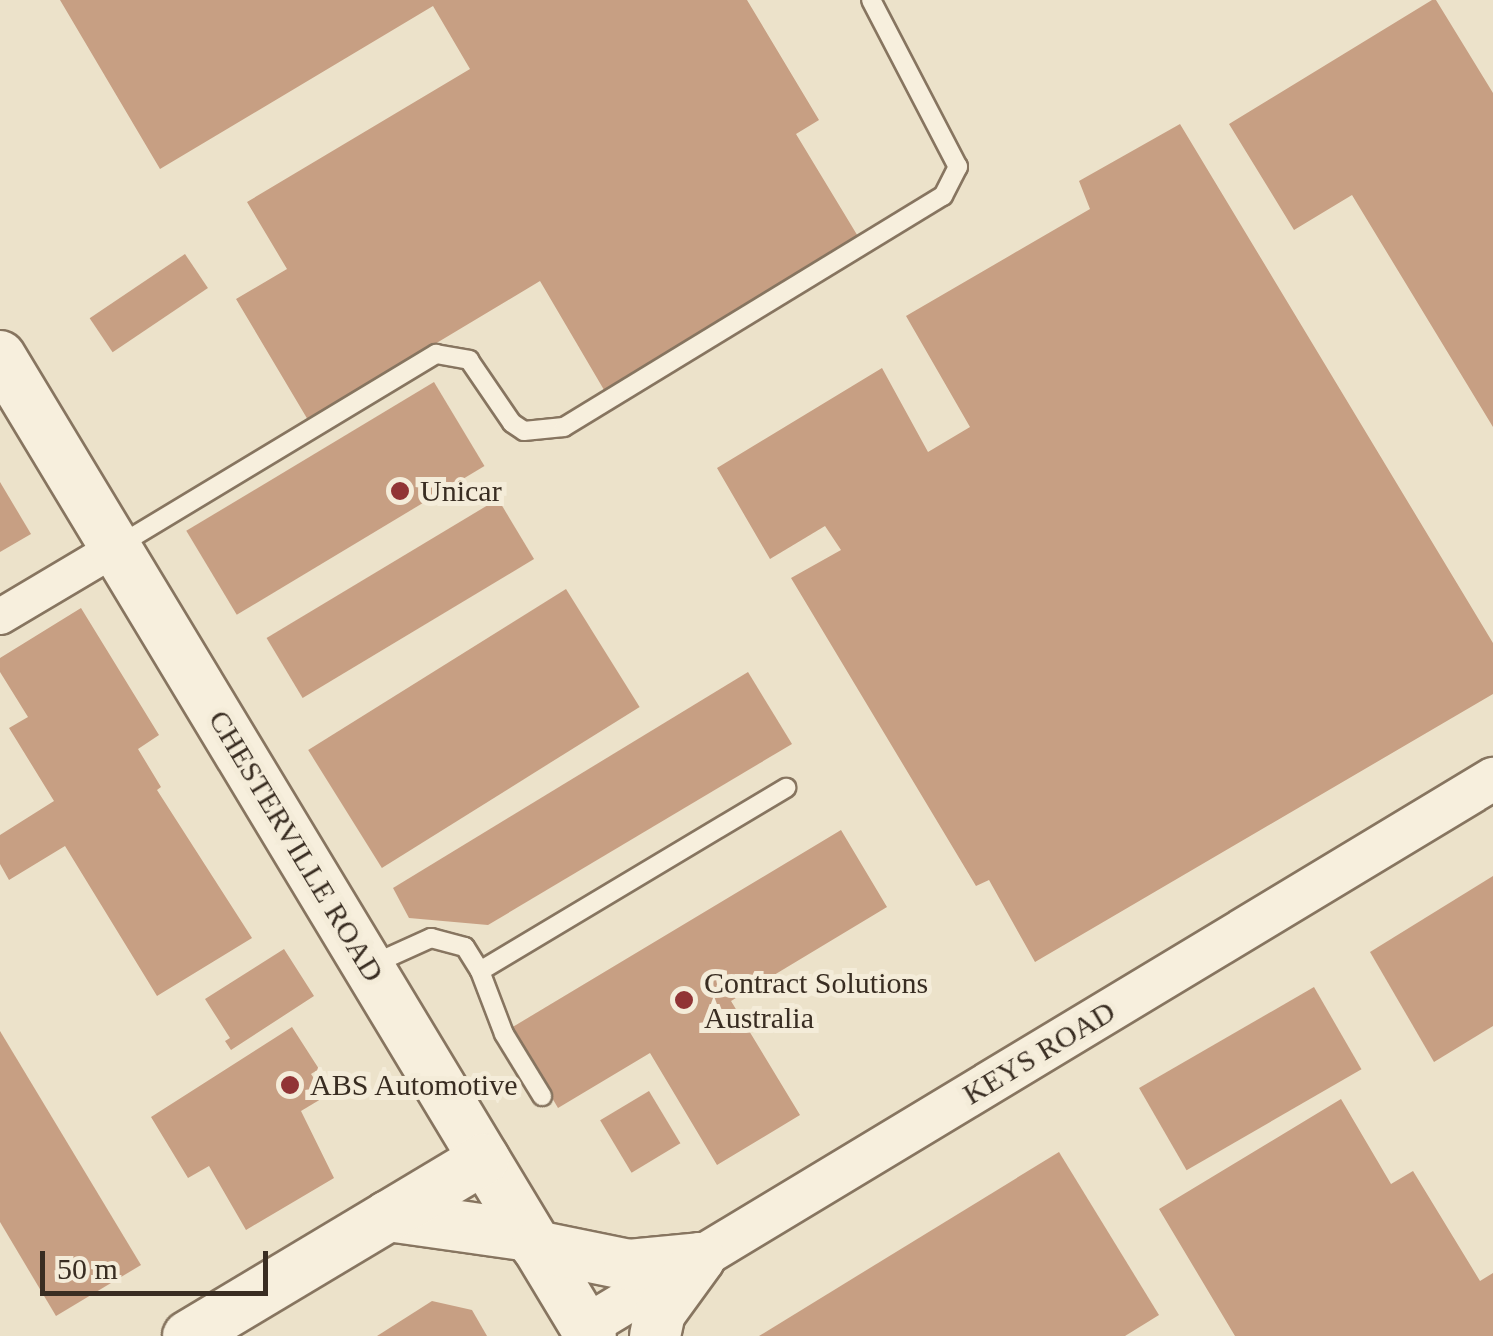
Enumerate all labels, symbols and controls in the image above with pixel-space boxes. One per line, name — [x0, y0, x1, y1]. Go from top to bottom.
place label: Unicar — [420, 473, 502, 509]
marker: Unicar — [389, 480, 411, 502]
street label: CHESTERVILLE ROAD — [201, 704, 391, 988]
place label: Contract Solutions Australia — [704, 965, 928, 1036]
marker: Contract Solutions Australia — [673, 989, 695, 1011]
street label: KEYS ROAD — [957, 994, 1121, 1112]
place label: ABS Automotive — [310, 1067, 519, 1103]
marker: ABS Automotive — [279, 1074, 301, 1096]
scale bar — [45, 1231, 272, 1293]
text: 50 m — [57, 1252, 118, 1285]

